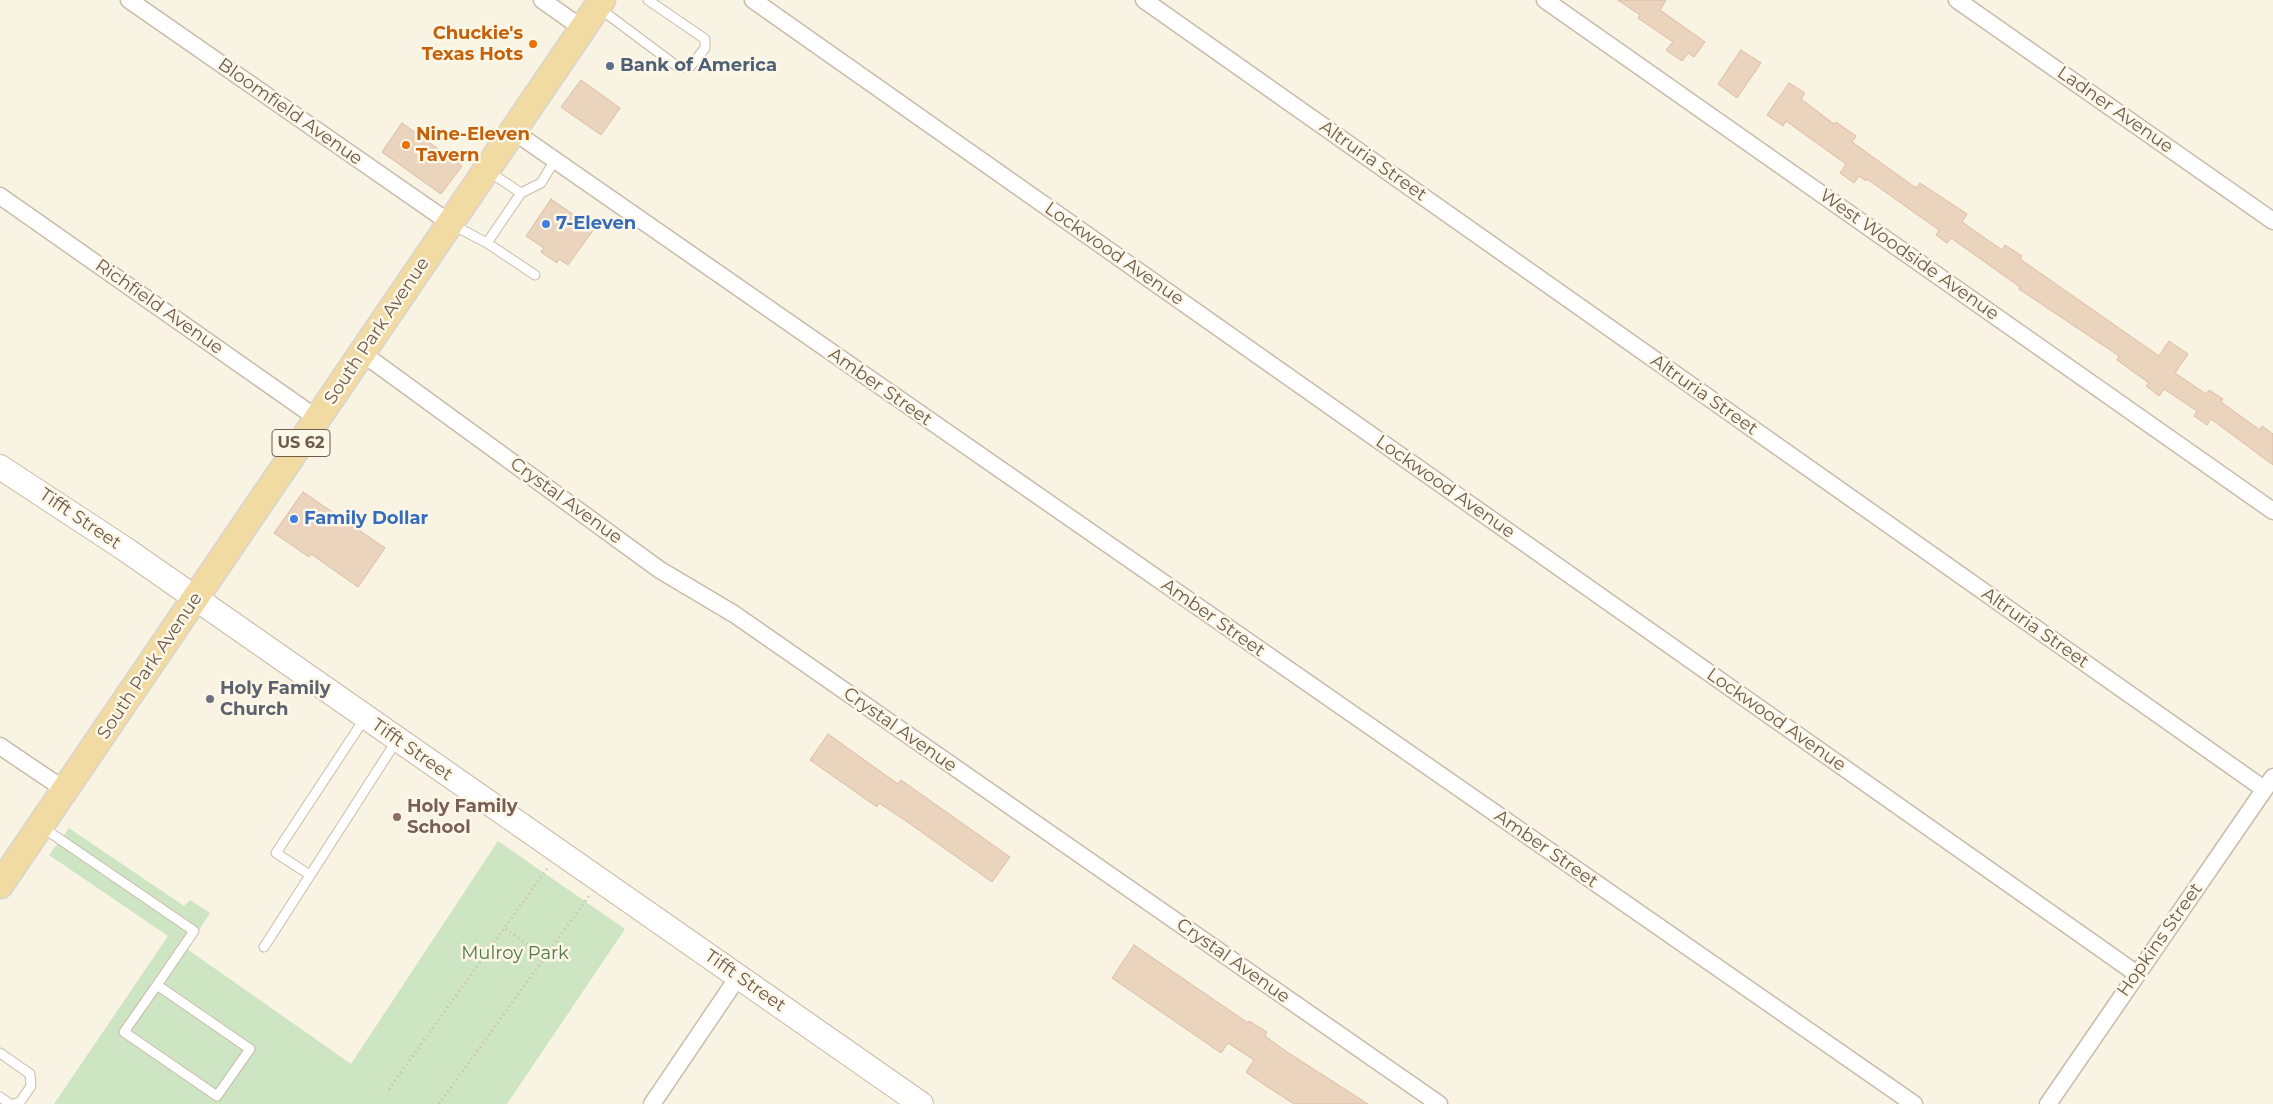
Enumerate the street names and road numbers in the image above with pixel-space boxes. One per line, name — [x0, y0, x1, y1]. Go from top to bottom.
street label: Bloomfield Avenue — [214, 54, 366, 170]
street label: Ladner Avenue — [2053, 62, 2177, 158]
street label: Altruria Street — [1315, 116, 1431, 206]
street label: West Woodside Avenue — [1815, 185, 2003, 325]
street label: Lockwood Avenue — [1040, 198, 1188, 310]
street label: South Park Avenue — [320, 253, 434, 409]
street label: Richfield Avenue — [91, 255, 227, 359]
street label: Amber Street — [824, 343, 936, 431]
street label: Altruria Street — [1646, 350, 1762, 440]
road number: US 62 — [272, 429, 330, 456]
street label: Lockwood Avenue — [1371, 431, 1519, 543]
street label: Crystal Avenue — [506, 453, 626, 549]
street label: Tifft Street — [35, 484, 125, 554]
street label: Amber Street — [1157, 574, 1269, 662]
street label: Altruria Street — [1977, 583, 2093, 673]
street label: South Park Avenue — [93, 588, 207, 744]
street label: Lockwood Avenue — [1702, 664, 1850, 776]
street label: Crystal Avenue — [839, 683, 961, 777]
street label: Tifft Street — [367, 714, 457, 786]
street label: Amber Street — [1490, 805, 1602, 893]
street label: Hopkins Street — [2113, 879, 2207, 1001]
street label: Crystal Avenue — [1172, 914, 1294, 1008]
street label: Tifft Street — [700, 945, 790, 1017]

